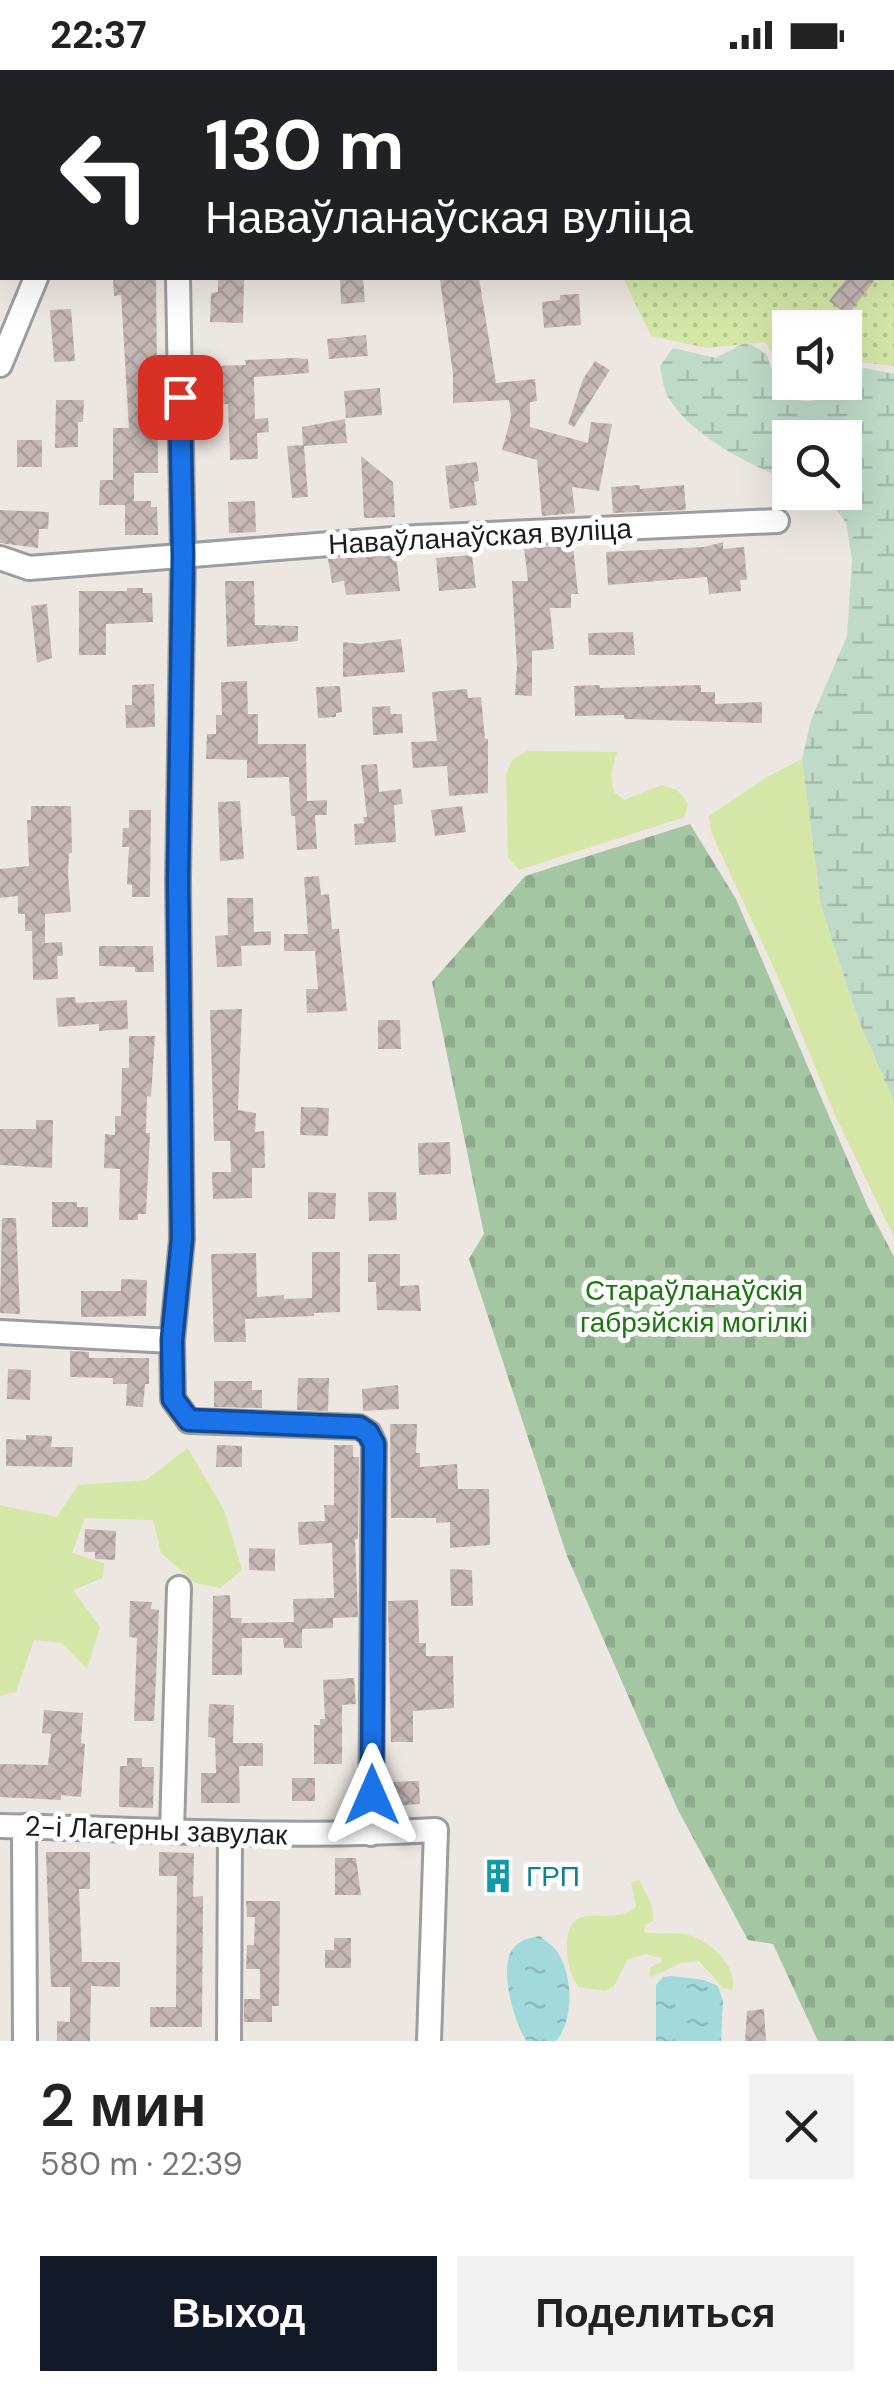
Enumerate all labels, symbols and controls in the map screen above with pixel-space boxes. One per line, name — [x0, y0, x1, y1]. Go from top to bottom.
text: 22:37 — [50, 10, 147, 60]
text: 130 m — [205, 100, 404, 191]
icon: left — [40, 110, 170, 240]
text: Наваўланаўская вуліца — [205, 188, 693, 247]
map controls — [772, 310, 862, 510]
button: sound — [772, 310, 862, 400]
pin — [138, 355, 223, 440]
icon: arrive — [153, 370, 208, 425]
button: search — [772, 420, 862, 510]
street label: Наваўланаўская вуліца — [327, 510, 633, 563]
park label: Стараўланаўскія габрэйскія могілкі — [580, 1272, 808, 1341]
position arrow — [320, 1743, 424, 1847]
street label: 2-і Лагерны завулак — [24, 1807, 289, 1854]
building icon: ГРП — [479, 1857, 517, 1895]
place label: ГРП — [526, 1858, 580, 1895]
text: 2 мин — [40, 2066, 207, 2145]
button: close — [749, 2074, 854, 2179]
text: 580 m · 22:39 — [40, 2143, 243, 2185]
button: Выход — [40, 2256, 437, 2371]
button: Поделиться — [457, 2256, 854, 2371]

